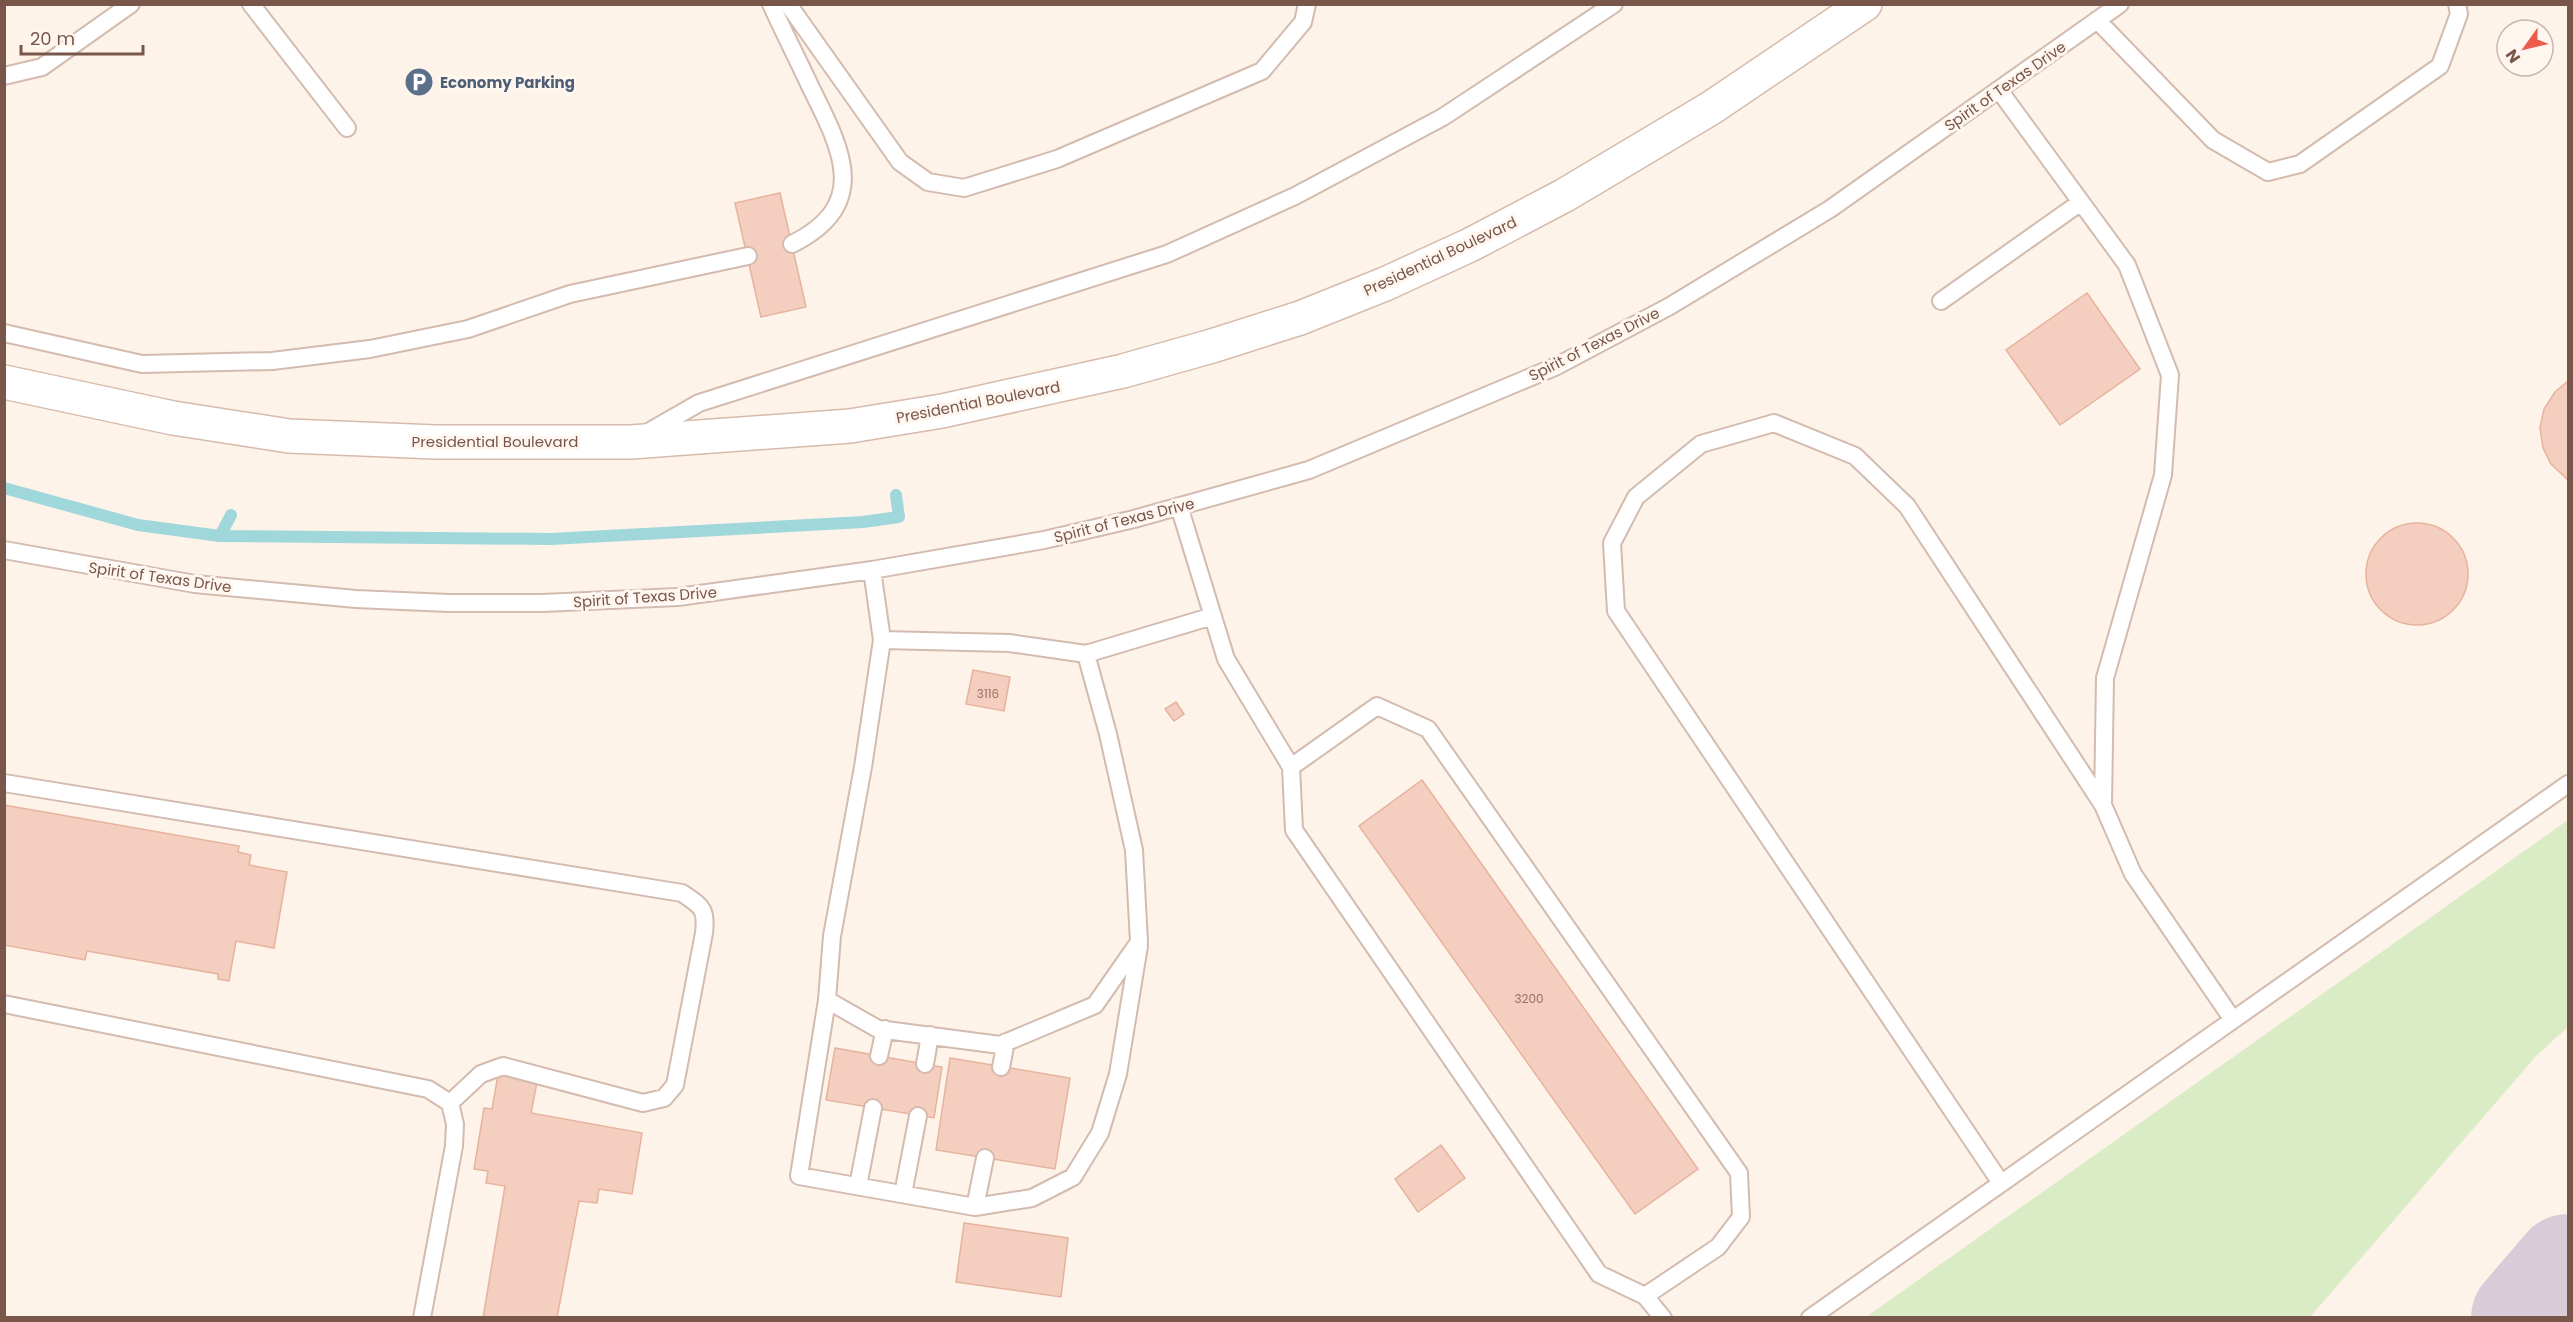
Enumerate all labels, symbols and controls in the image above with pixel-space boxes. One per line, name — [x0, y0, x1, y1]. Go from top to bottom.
scale bar — [21, 18, 142, 56]
north arrow — [2495, 18, 2555, 78]
text: 20 m — [30, 26, 75, 51]
street label: Spirit of Texas Drive — [1940, 36, 2070, 136]
text: N — [2500, 45, 2526, 68]
parking icon: Economy Parking — [403, 66, 435, 98]
place label: Economy Parking — [440, 72, 575, 93]
street label: Presidential Boulevard — [1360, 211, 1520, 301]
street label: Spirit of Texas Drive — [1525, 302, 1663, 386]
street label: Presidential Boulevard — [894, 376, 1062, 428]
street label: Presidential Boulevard — [412, 431, 578, 452]
street label: Spirit of Texas Drive — [1052, 492, 1196, 548]
street label: Spirit of Texas Drive — [87, 557, 233, 597]
street label: Spirit of Texas Drive — [572, 581, 718, 613]
house number: 3116 — [977, 685, 999, 702]
house number: 3200 — [1514, 990, 1544, 1007]

